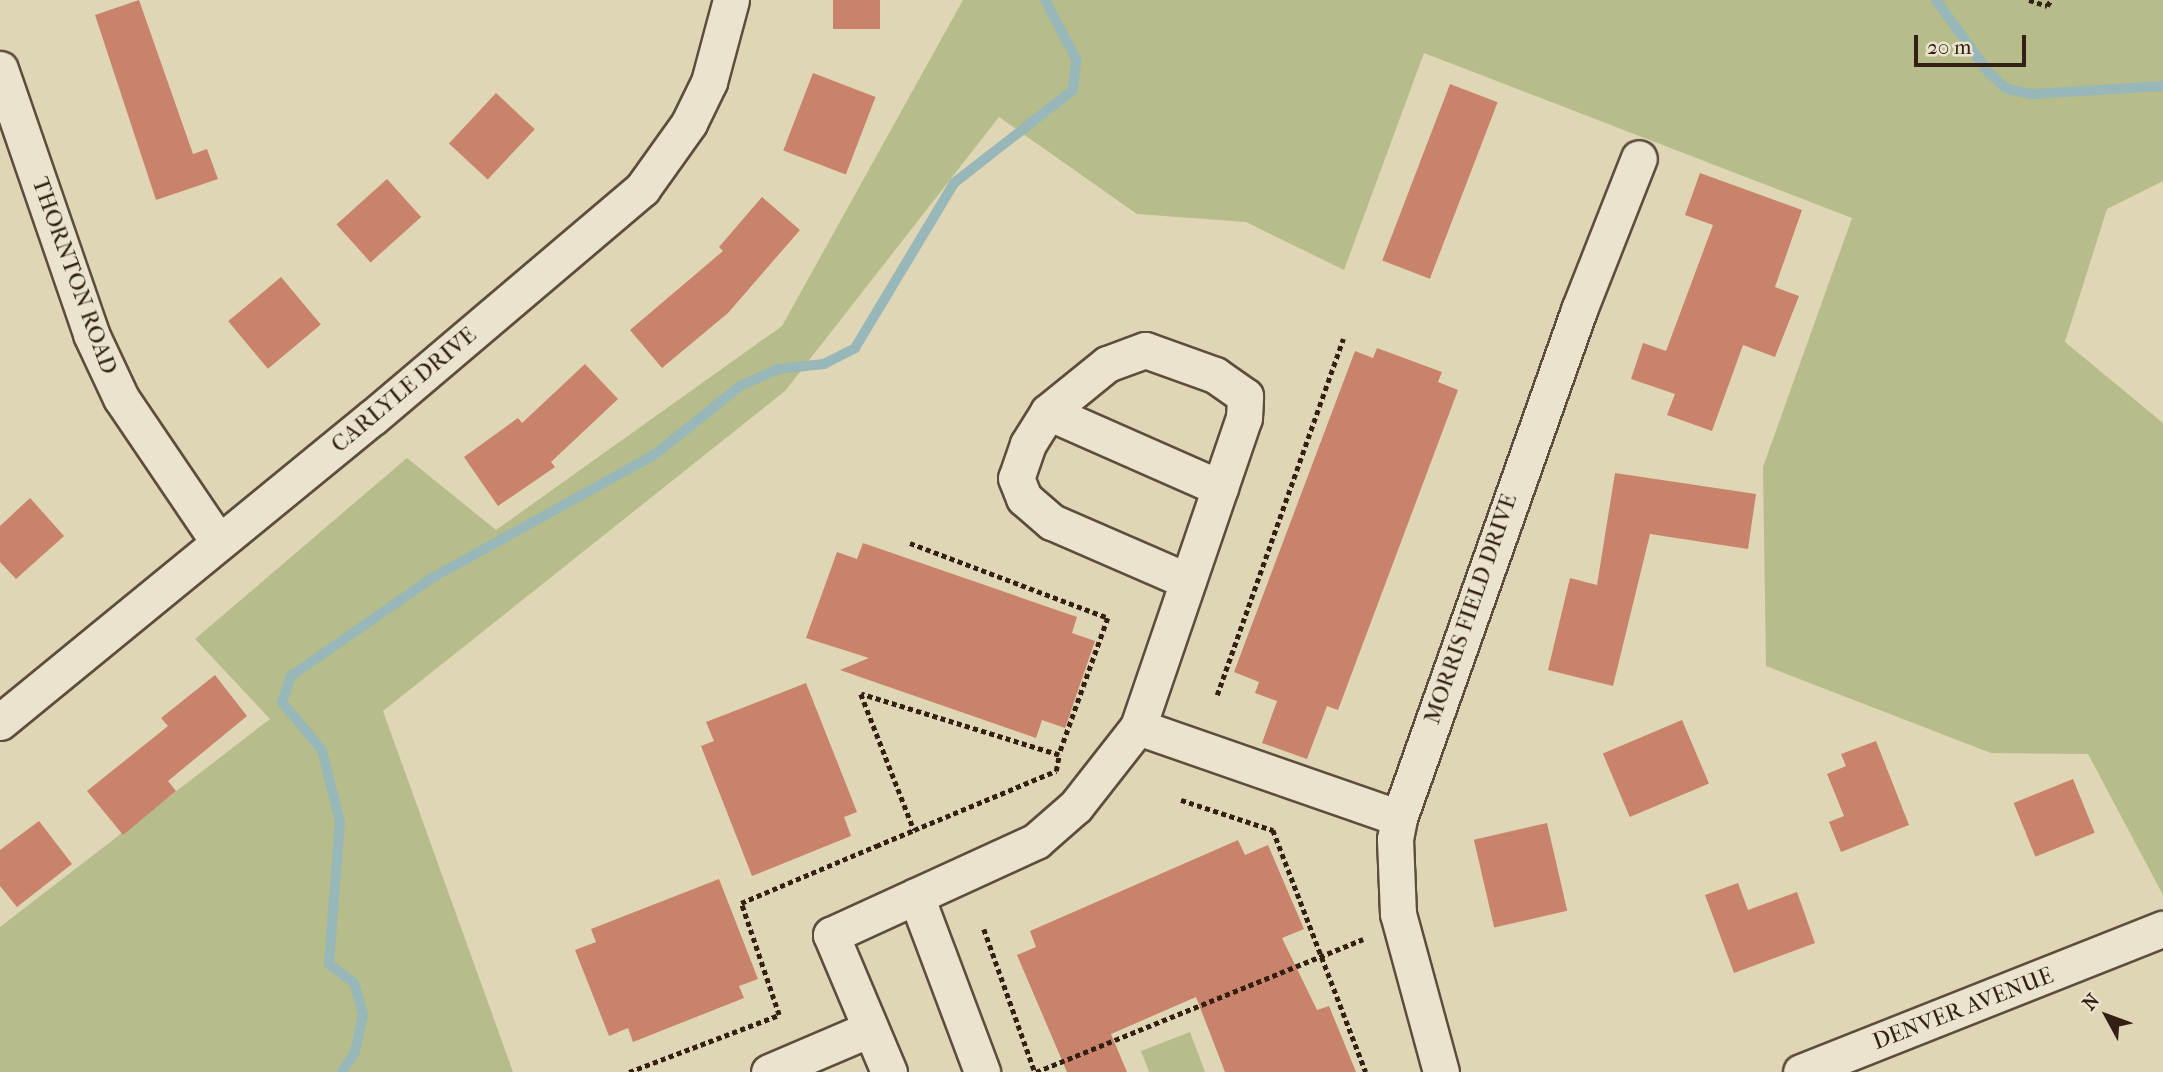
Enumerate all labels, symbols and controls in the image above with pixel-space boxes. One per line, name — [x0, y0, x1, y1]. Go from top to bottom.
scale bar — [1918, 21, 2030, 65]
text: 20 m — [1927, 35, 1971, 59]
street label: THORNTON ROAD — [26, 174, 122, 378]
street label: CARLYLE DRIVE — [326, 321, 482, 459]
street label: MORRIS FIELD DRIVE — [1419, 490, 1523, 728]
street label: DENVER AVENUE — [1869, 962, 2057, 1056]
north arrow — [2072, 981, 2142, 1051]
text: N — [2078, 990, 2104, 1015]

